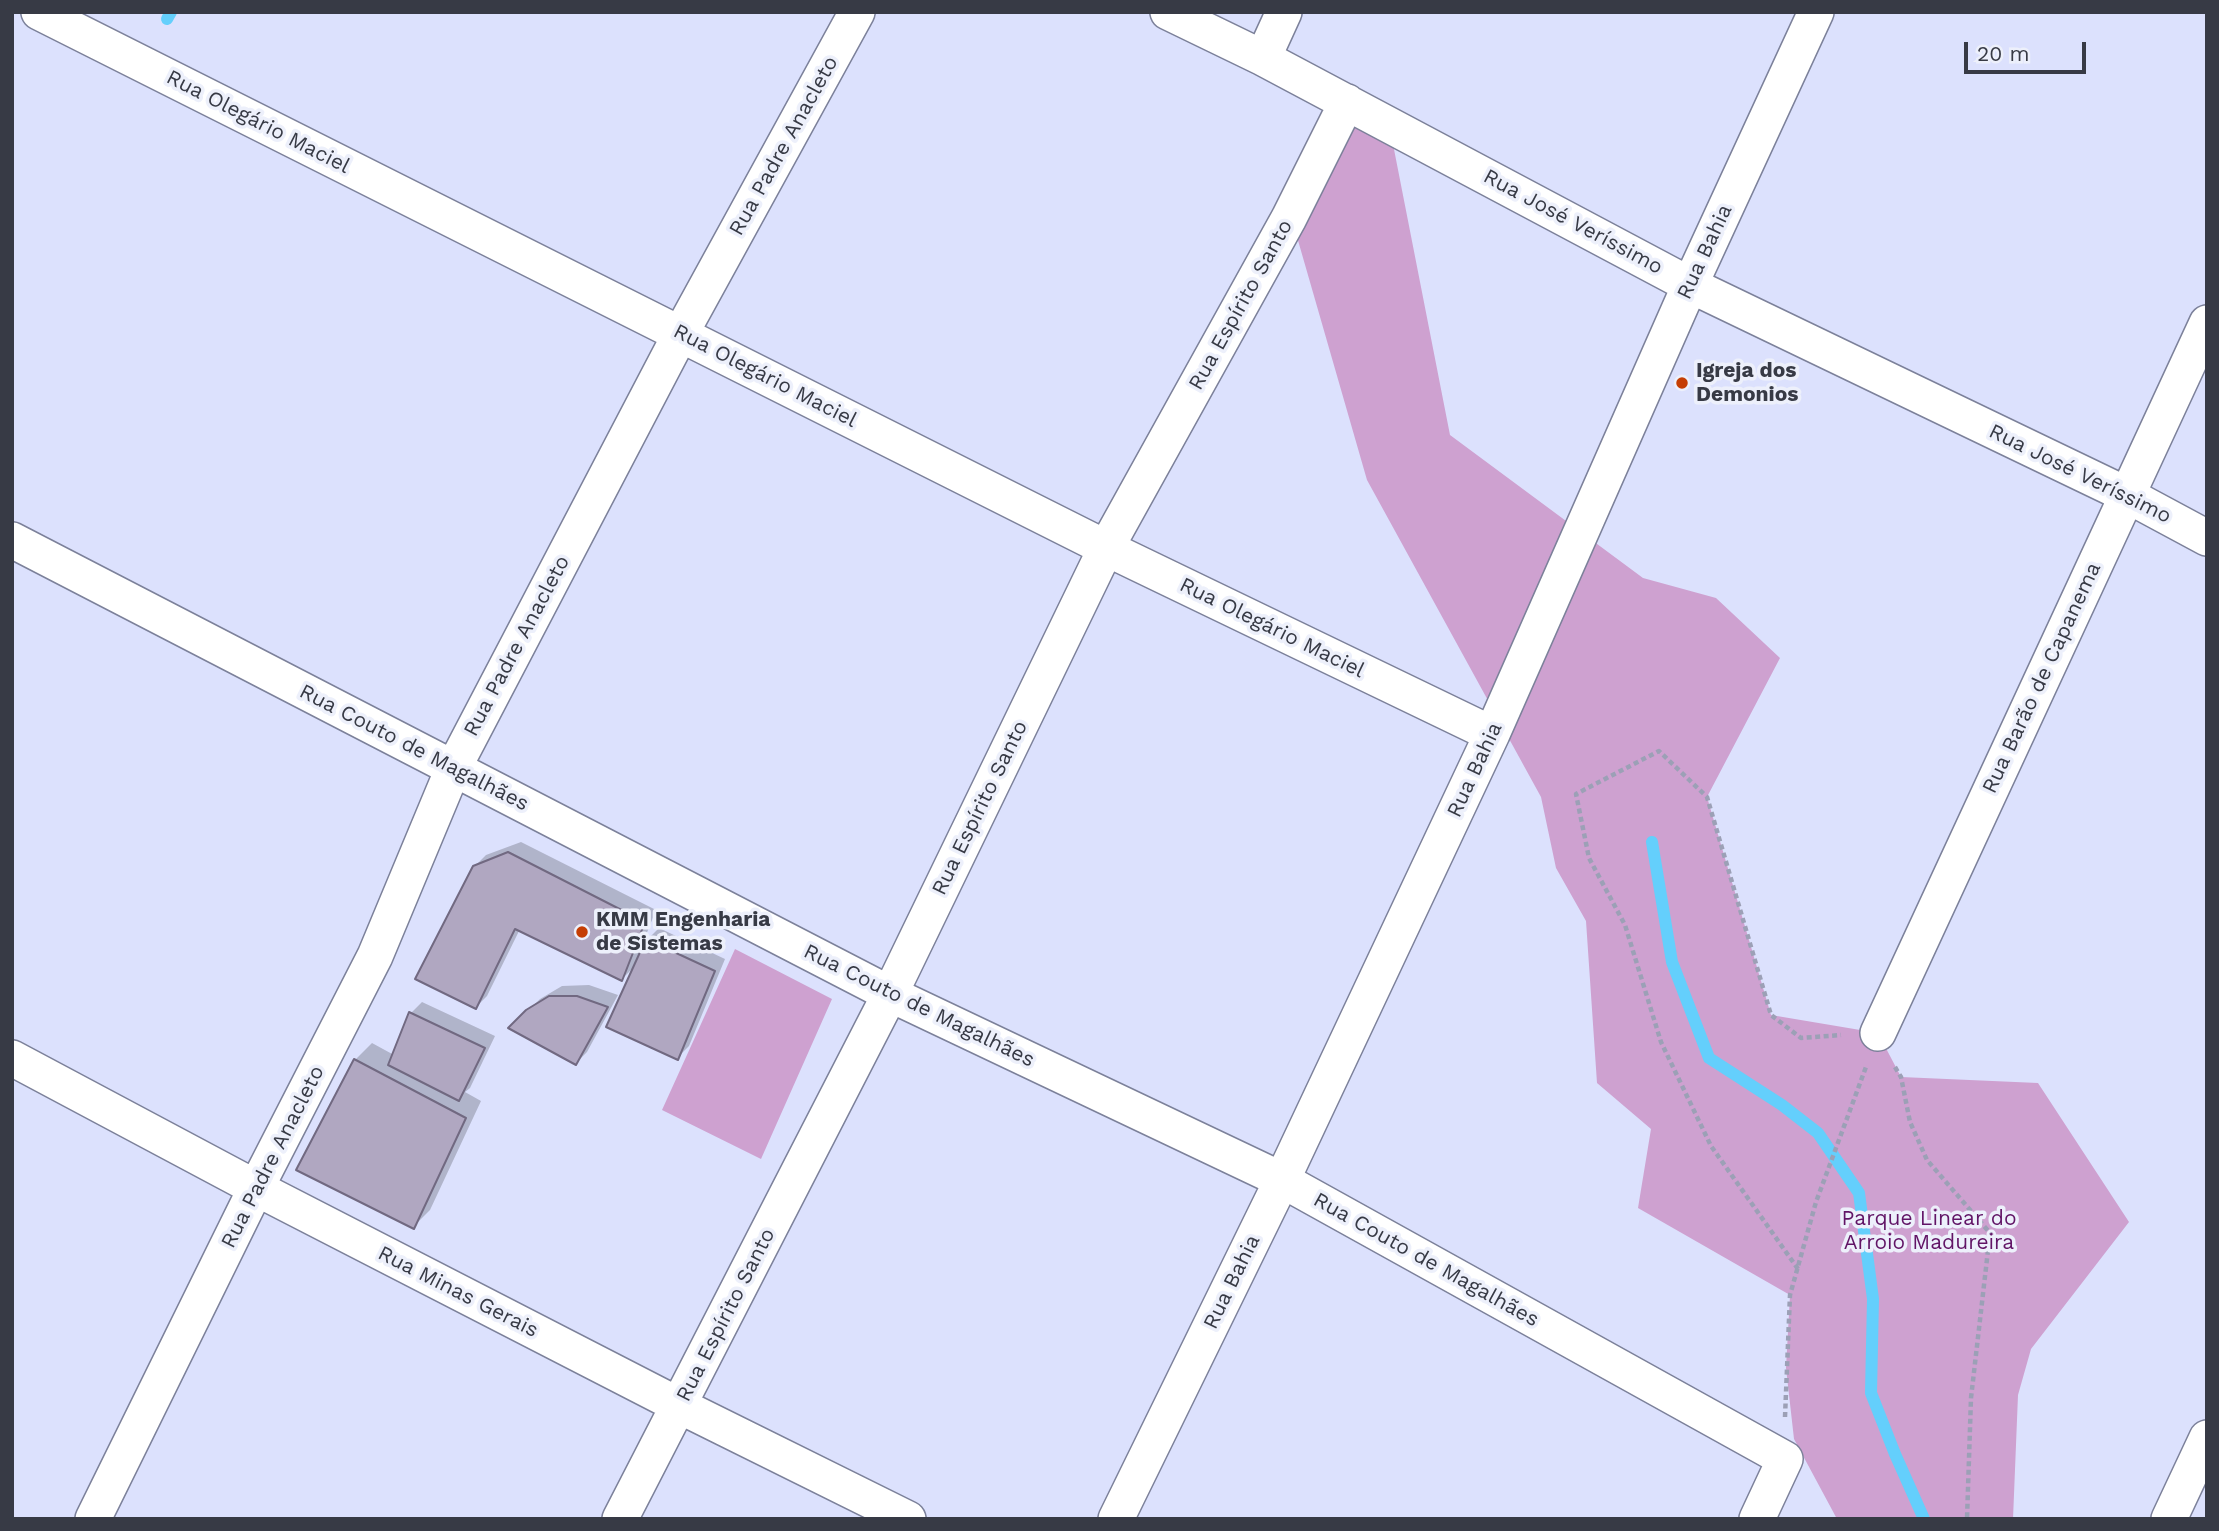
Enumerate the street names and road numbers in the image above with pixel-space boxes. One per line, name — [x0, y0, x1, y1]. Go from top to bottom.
street label: Rua Padre Anacleto — [724, 52, 844, 240]
street label: Rua Olegário Maciel — [162, 65, 354, 179]
street label: Rua José Veríssimo — [1479, 164, 1667, 280]
street label: Rua Bahia — [1672, 201, 1738, 303]
street label: Rua Espírito Santo — [1184, 215, 1298, 395]
street label: Rua Olegário Maciel — [669, 319, 861, 433]
street label: Rua José Veríssimo — [1985, 419, 2175, 529]
street label: Rua Padre Anacleto — [459, 551, 575, 741]
street label: Rua Barão de Capanema — [1977, 558, 2107, 798]
street label: Rua Olegário Maciel — [1175, 572, 1369, 684]
street label: Rua Couto de Magalhães — [295, 679, 533, 817]
street label: Rua Espírito Santo — [927, 717, 1033, 899]
street label: Rua Bahia — [1442, 719, 1508, 821]
street label: Rua Couto de Magalhães — [799, 939, 1039, 1073]
street label: Rua Padre Anacleto — [216, 1062, 330, 1252]
street label: Rua Couto de Magalhães — [1309, 1187, 1543, 1333]
street label: Rua Espírito Santo — [671, 1224, 781, 1406]
street label: Rua Bahia — [1198, 1231, 1266, 1333]
street label: Rua Minas Gerais — [374, 1241, 542, 1343]

